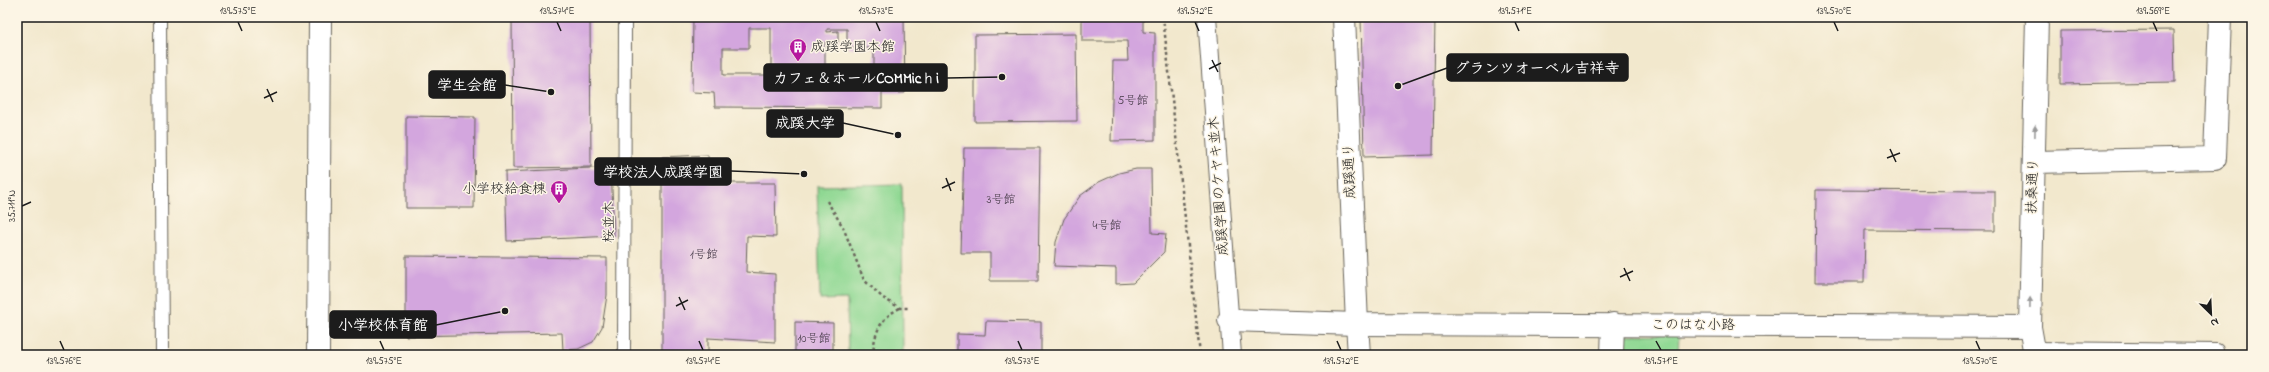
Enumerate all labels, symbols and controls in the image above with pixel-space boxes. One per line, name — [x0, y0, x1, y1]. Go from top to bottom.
text: 139.575°E — [220, 4, 256, 19]
text: 139.574°E — [539, 4, 575, 19]
text: 139.573°E — [858, 4, 894, 19]
text: 139.572°E — [1177, 4, 1213, 19]
text: 139.571°E — [1498, 4, 1532, 19]
text: 139.570°E — [1816, 4, 1852, 19]
text: 139.569°E — [2136, 4, 2170, 19]
building icon: 成蹊学園本館 — [788, 37, 808, 62]
place label: 成蹊学園本館 — [811, 37, 895, 58]
callout: グランツオーベル吉祥寺 — [1447, 54, 1628, 81]
text: グランツオーベル吉祥寺 — [1454, 58, 1620, 80]
callout: カフェ＆ホールCOMMicｈi — [764, 64, 947, 91]
text: カフェ＆ホールCOMMicｈi — [773, 68, 939, 90]
callout: 学生会館 — [429, 71, 505, 98]
text: 学生会館 — [437, 75, 497, 97]
house number: 5号館 — [1118, 92, 1148, 110]
callout: 成蹊大学 — [767, 110, 843, 137]
text: 成蹊大学 — [775, 113, 835, 135]
street label: 成蹊学園のケヤキ並木 — [1204, 115, 1234, 257]
one-way arrow — [2031, 125, 2038, 137]
street label: 成蹊通り — [1339, 143, 1361, 199]
callout: 学校法人成蹊学園 — [595, 158, 731, 185]
street label: 扶桑通り — [2022, 158, 2044, 214]
text: 学校法人成蹊学園 — [603, 162, 723, 184]
place label: 小学校給食棟 — [462, 179, 547, 200]
building icon: 小学校給食棟 — [549, 179, 569, 204]
text: 35.711°N — [5, 190, 20, 222]
house number: 3号館 — [987, 191, 1015, 209]
street label: 桜並木 — [599, 201, 620, 243]
house number: 4号館 — [1093, 217, 1121, 235]
house number: 1号館 — [690, 246, 718, 264]
north arrow — [2191, 294, 2231, 334]
one-way arrow — [2027, 296, 2033, 309]
callout: 小学校体育館 — [330, 311, 436, 338]
text: N — [2208, 313, 2221, 331]
text: 小学校体育館 — [338, 315, 428, 337]
street label: このはな小路 — [1651, 315, 1735, 336]
house number: 10号館 — [797, 330, 831, 348]
text: 139.576°E — [46, 354, 82, 369]
text: 139.575°E — [366, 354, 402, 369]
text: 139.574°E — [685, 354, 721, 369]
text: 139.573°E — [1004, 354, 1040, 369]
text: 139.572°E — [1323, 354, 1359, 369]
text: 139.571°E — [1644, 354, 1678, 369]
text: 139.570°E — [1962, 354, 1998, 369]

